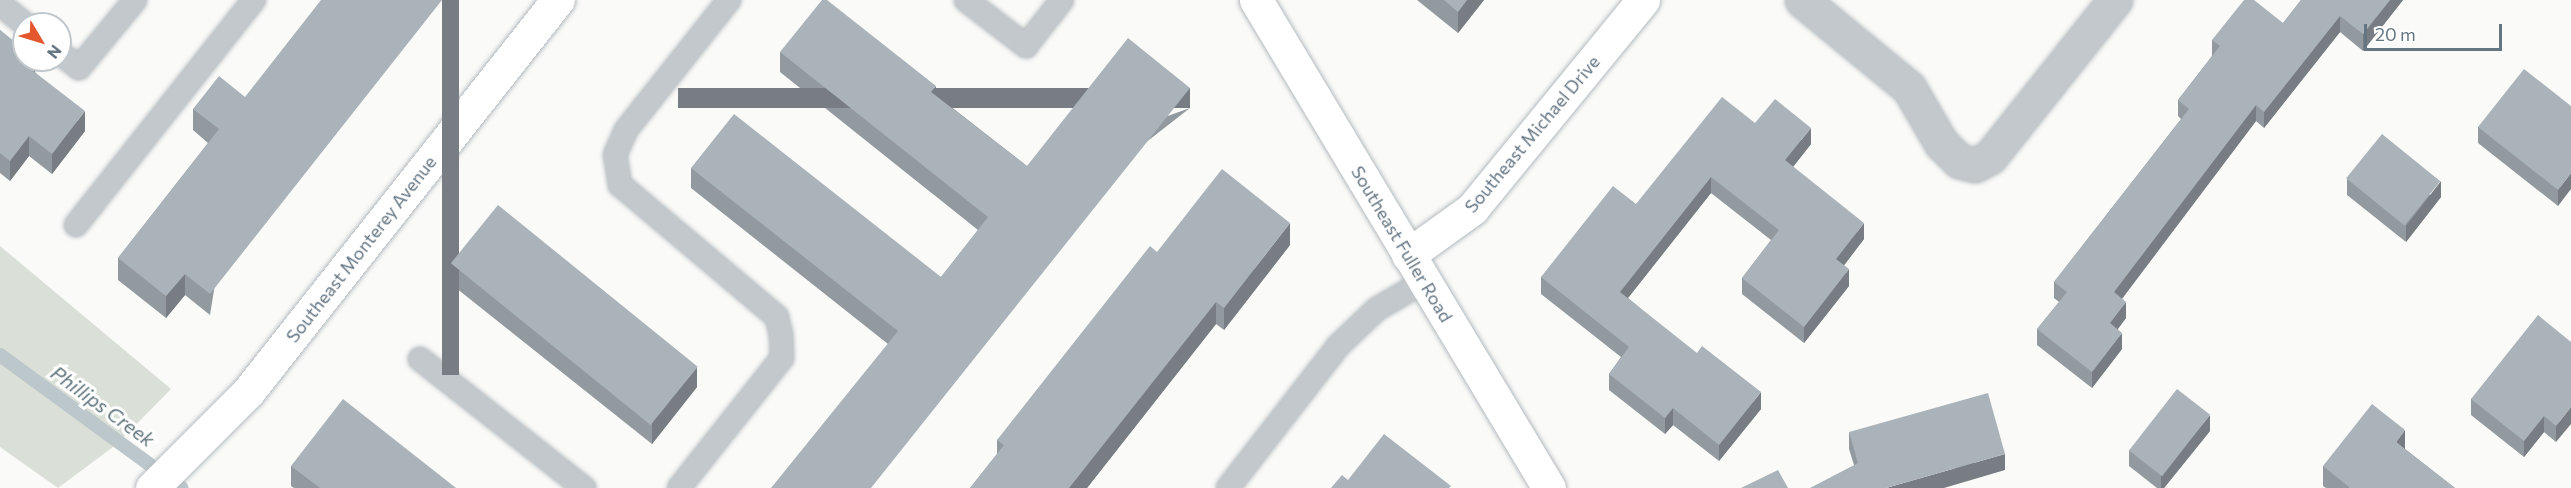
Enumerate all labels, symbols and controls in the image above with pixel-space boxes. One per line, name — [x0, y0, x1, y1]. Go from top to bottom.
north arrow — [12, 12, 72, 72]
scale bar — [2367, 12, 2505, 50]
text: 20 m — [2375, 23, 2416, 45]
text: N — [44, 42, 66, 63]
street label: Southeast Michael Drive — [1460, 51, 1604, 217]
street label: Southeast Monterey Avenue — [281, 151, 441, 347]
street label: Southeast Fuller Road — [1347, 162, 1457, 326]
water label: Phillips Creek — [46, 360, 160, 452]

